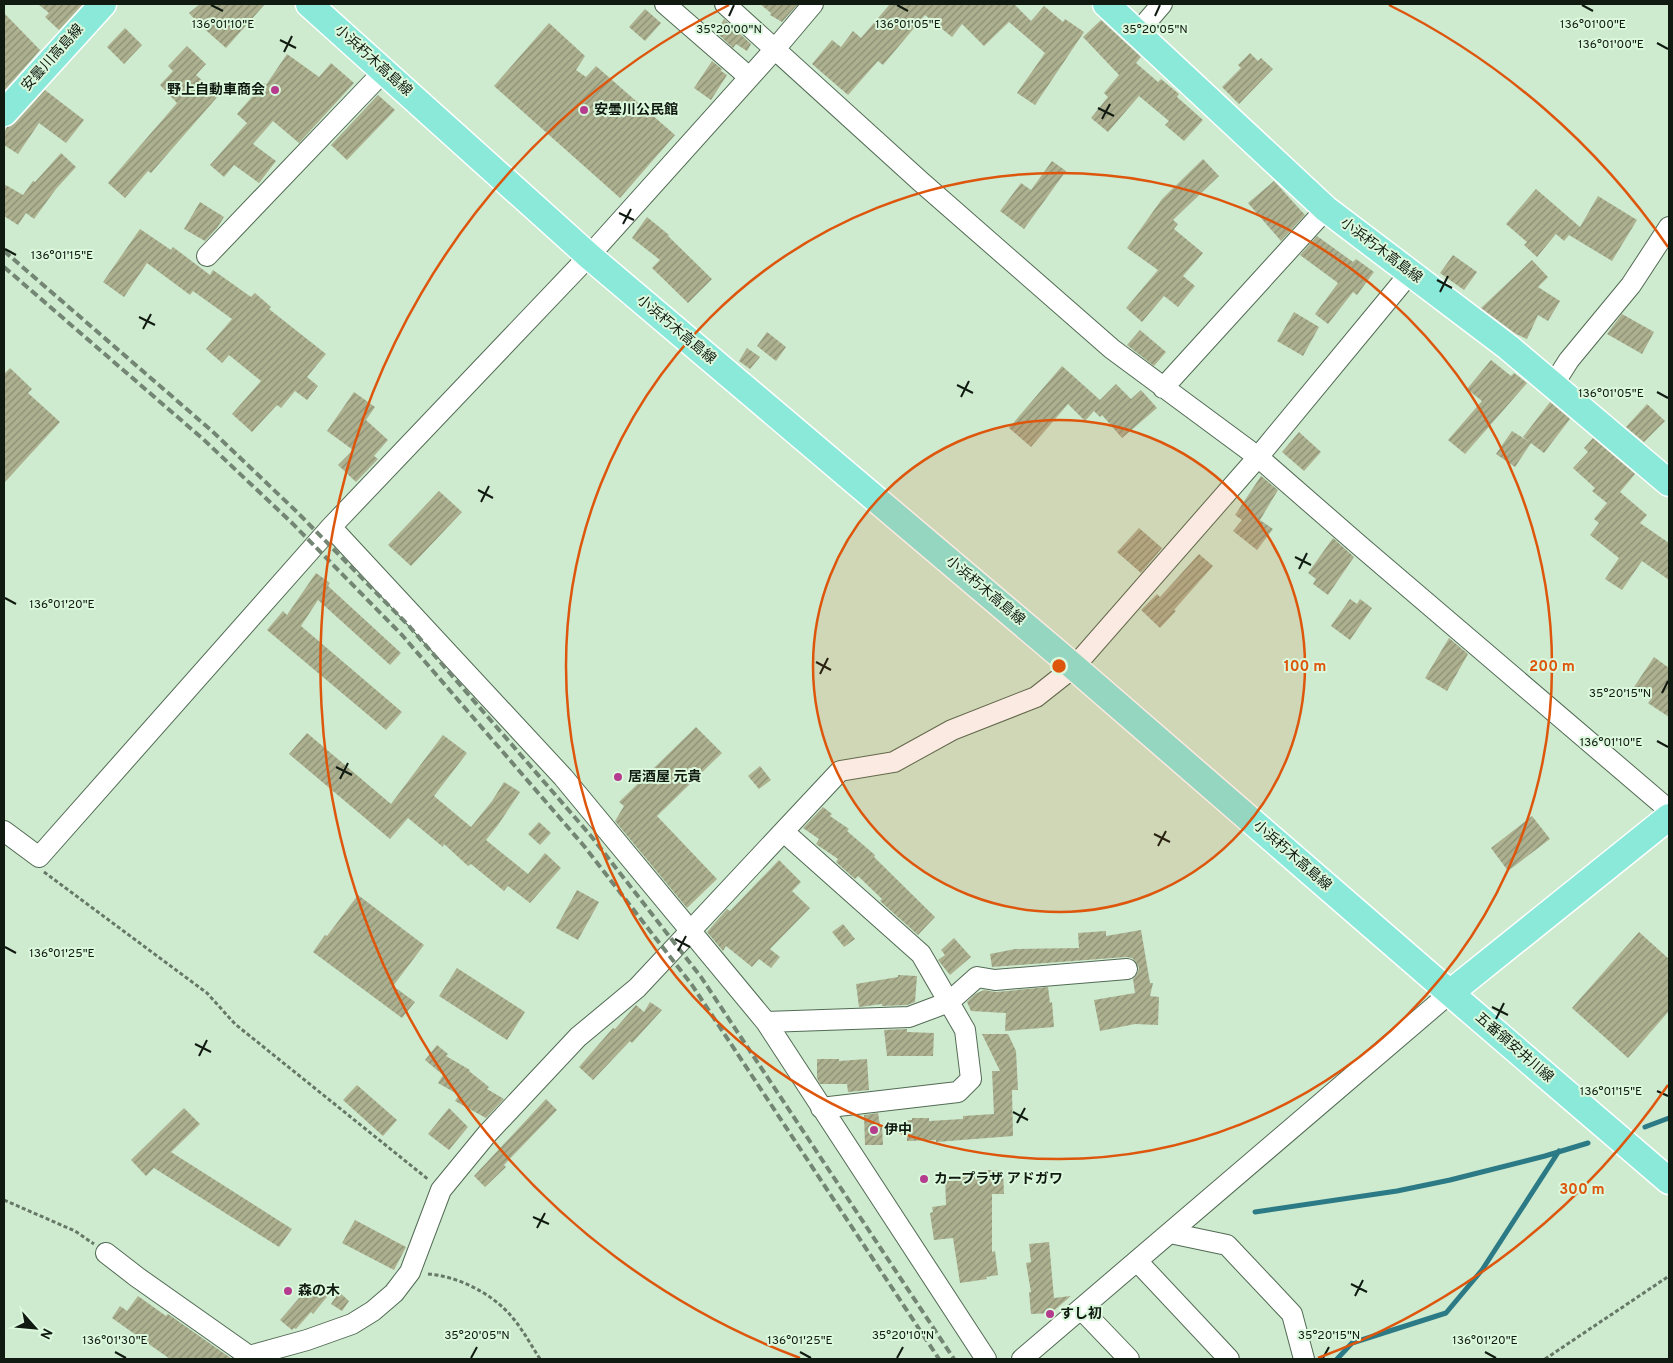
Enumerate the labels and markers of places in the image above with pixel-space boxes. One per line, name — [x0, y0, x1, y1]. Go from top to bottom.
place label: 野上自動車商会 — [167, 82, 265, 99]
marker: 野上自動車商会 — [269, 84, 281, 96]
place label: 安曇川公民館 — [594, 102, 678, 119]
marker: 安曇川公民館 — [578, 104, 590, 116]
centre of rings — [1050, 657, 1068, 675]
place label: 居酒屋 元貴 — [628, 769, 702, 786]
marker: 居酒屋 元貴 — [612, 771, 624, 783]
place label: 伊中 — [884, 1122, 912, 1139]
marker: 伊中 — [868, 1124, 880, 1136]
place label: カープラザ アドガワ — [934, 1171, 1063, 1188]
marker: カープラザ アドガワ — [918, 1173, 930, 1185]
place label: 森の木 — [298, 1283, 340, 1300]
marker: 森の木 — [282, 1285, 294, 1297]
place label: すし初 — [1060, 1306, 1102, 1323]
marker: すし初 — [1044, 1308, 1056, 1320]

